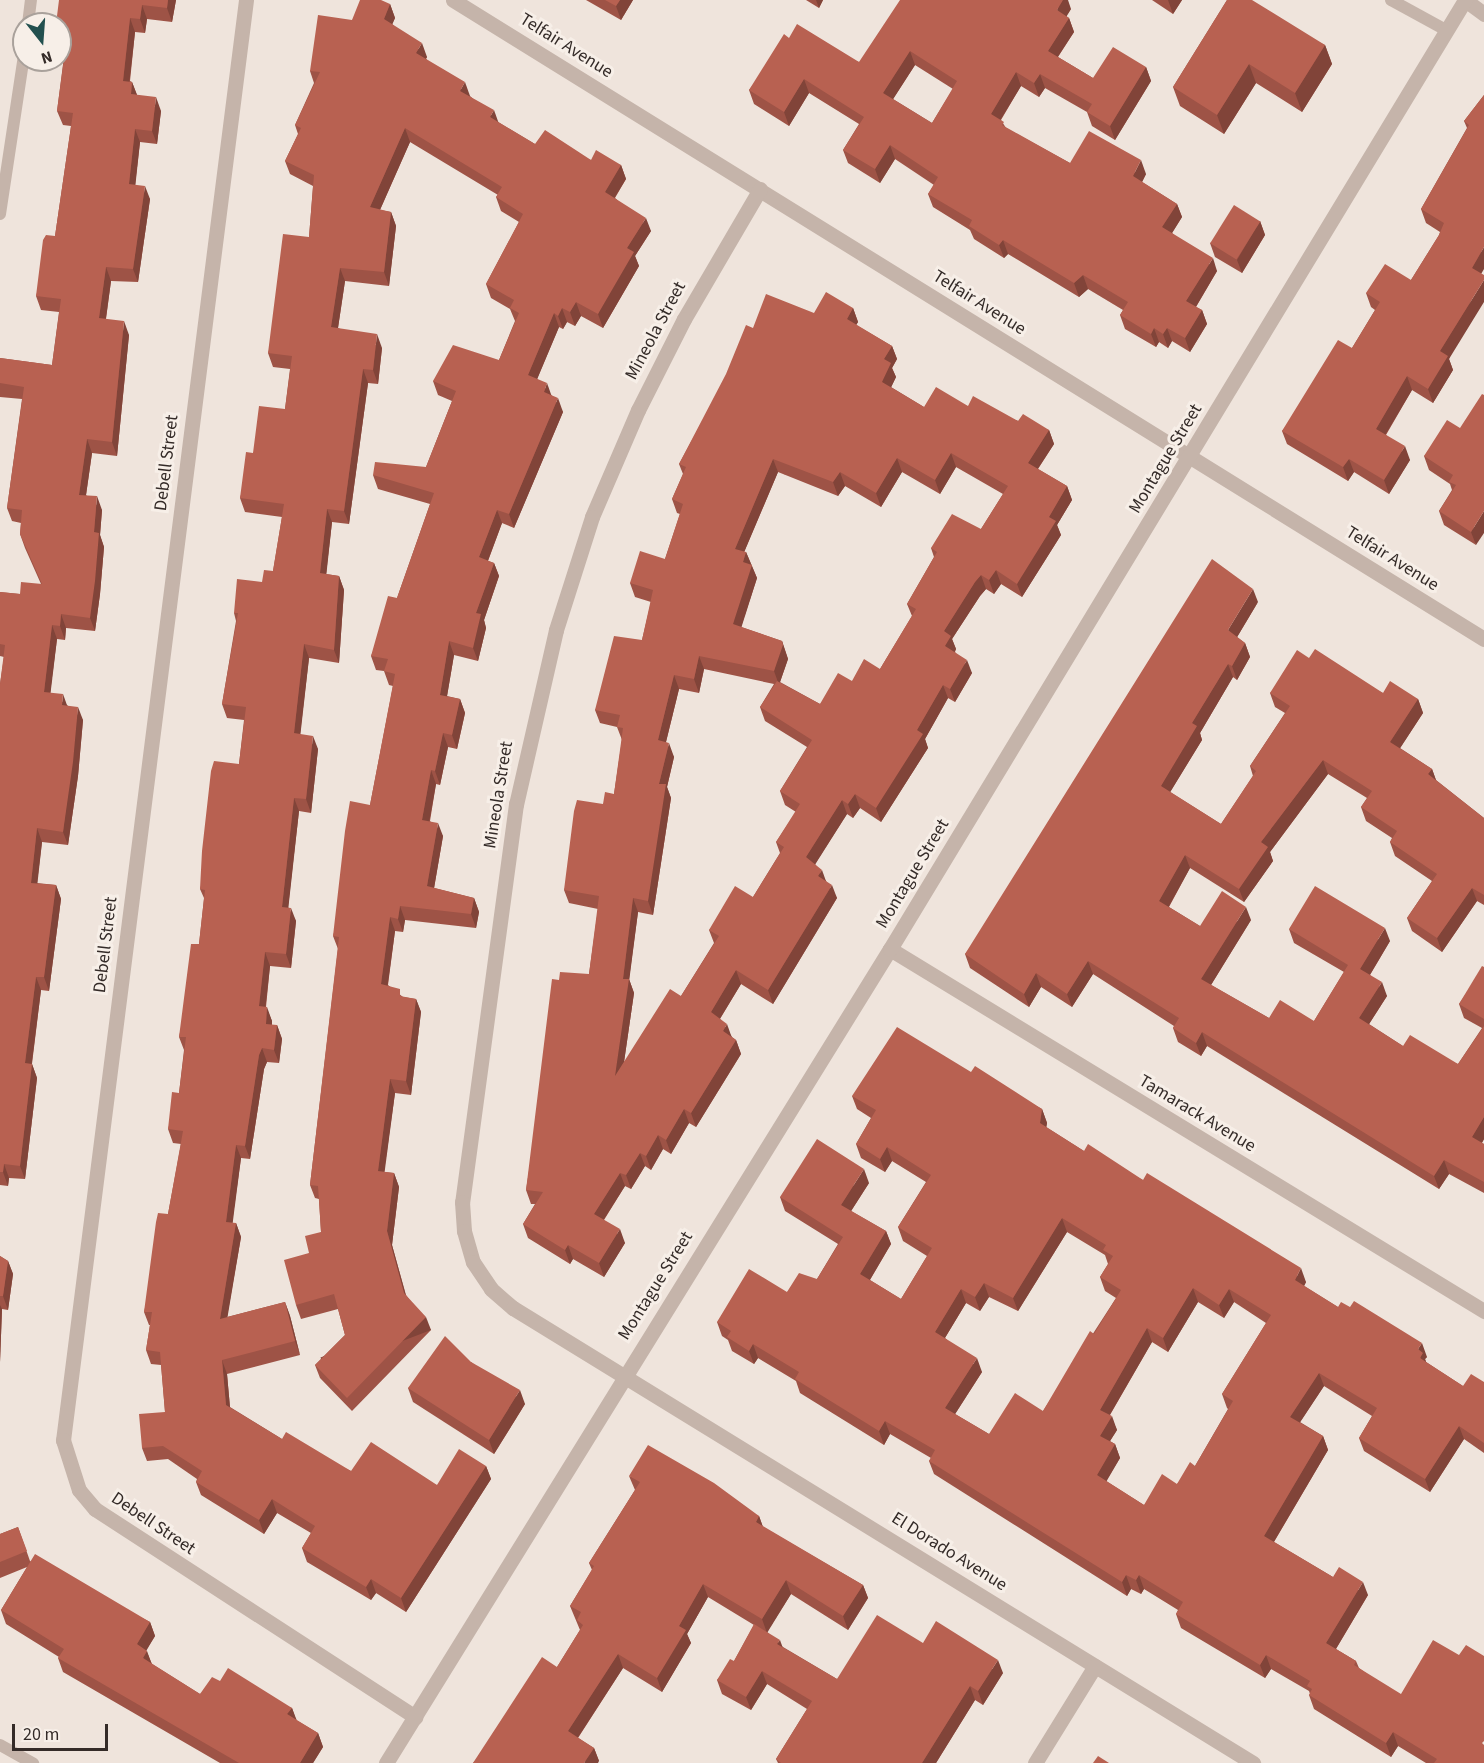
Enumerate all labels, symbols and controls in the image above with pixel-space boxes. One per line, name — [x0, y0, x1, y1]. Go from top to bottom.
street label: Telfair Avenue — [515, 9, 617, 83]
north arrow — [12, 12, 72, 72]
text: N — [38, 45, 55, 69]
street label: Telfair Avenue — [928, 266, 1030, 340]
street label: Mineola Street — [621, 278, 691, 384]
street label: Montague Street — [1125, 400, 1207, 518]
street label: Debell Street — [150, 414, 184, 512]
street label: Telfair Avenue — [1341, 522, 1443, 596]
street label: Mineola Street — [480, 740, 518, 850]
street label: Montague Street — [872, 815, 954, 933]
street label: Debell Street — [89, 896, 123, 994]
street label: Tamarack Avenue — [1135, 1071, 1259, 1157]
street label: Montague Street — [614, 1228, 698, 1344]
street label: Debell Street — [107, 1488, 199, 1560]
street label: El Dorado Avenue — [887, 1508, 1011, 1596]
scale bar — [15, 1712, 111, 1750]
text: 20 m — [23, 1722, 59, 1747]

